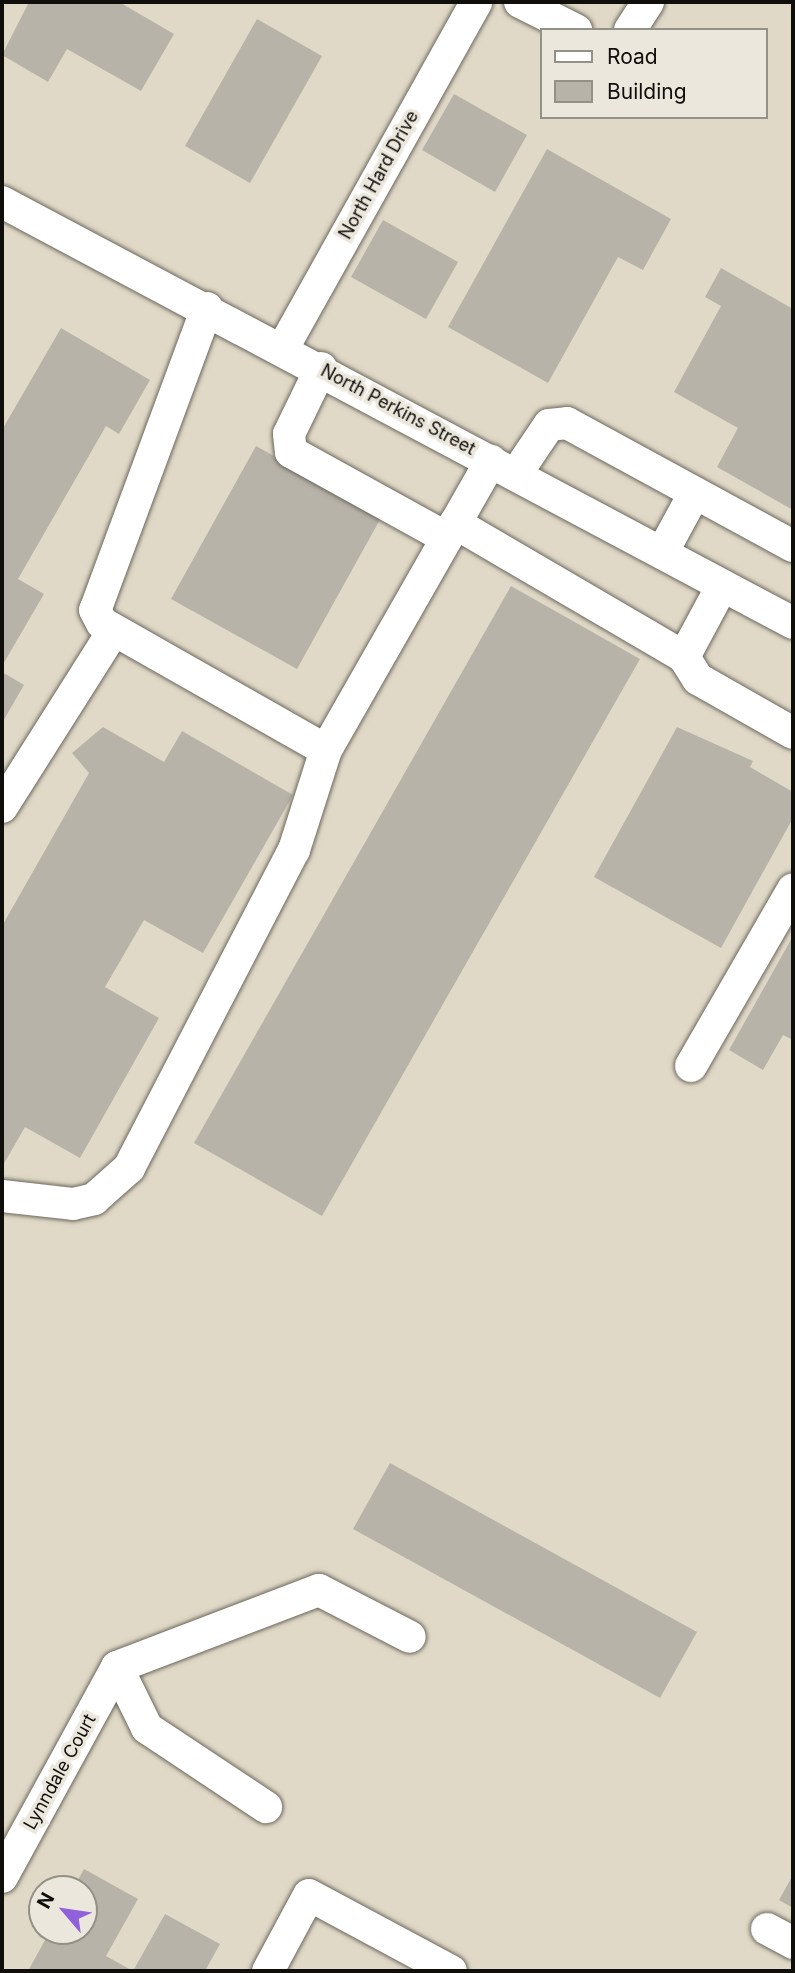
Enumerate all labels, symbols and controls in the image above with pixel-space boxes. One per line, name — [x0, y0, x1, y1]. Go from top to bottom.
legend — [540, 28, 767, 119]
text: Road — [607, 44, 658, 69]
text: Building — [607, 79, 687, 104]
street label: North Hard Drive — [335, 107, 423, 243]
street label: North Perkins Street — [317, 360, 479, 460]
street label: Lynndale Court — [19, 1710, 101, 1834]
north arrow — [28, 1875, 98, 1945]
text: N — [32, 1889, 60, 1912]

